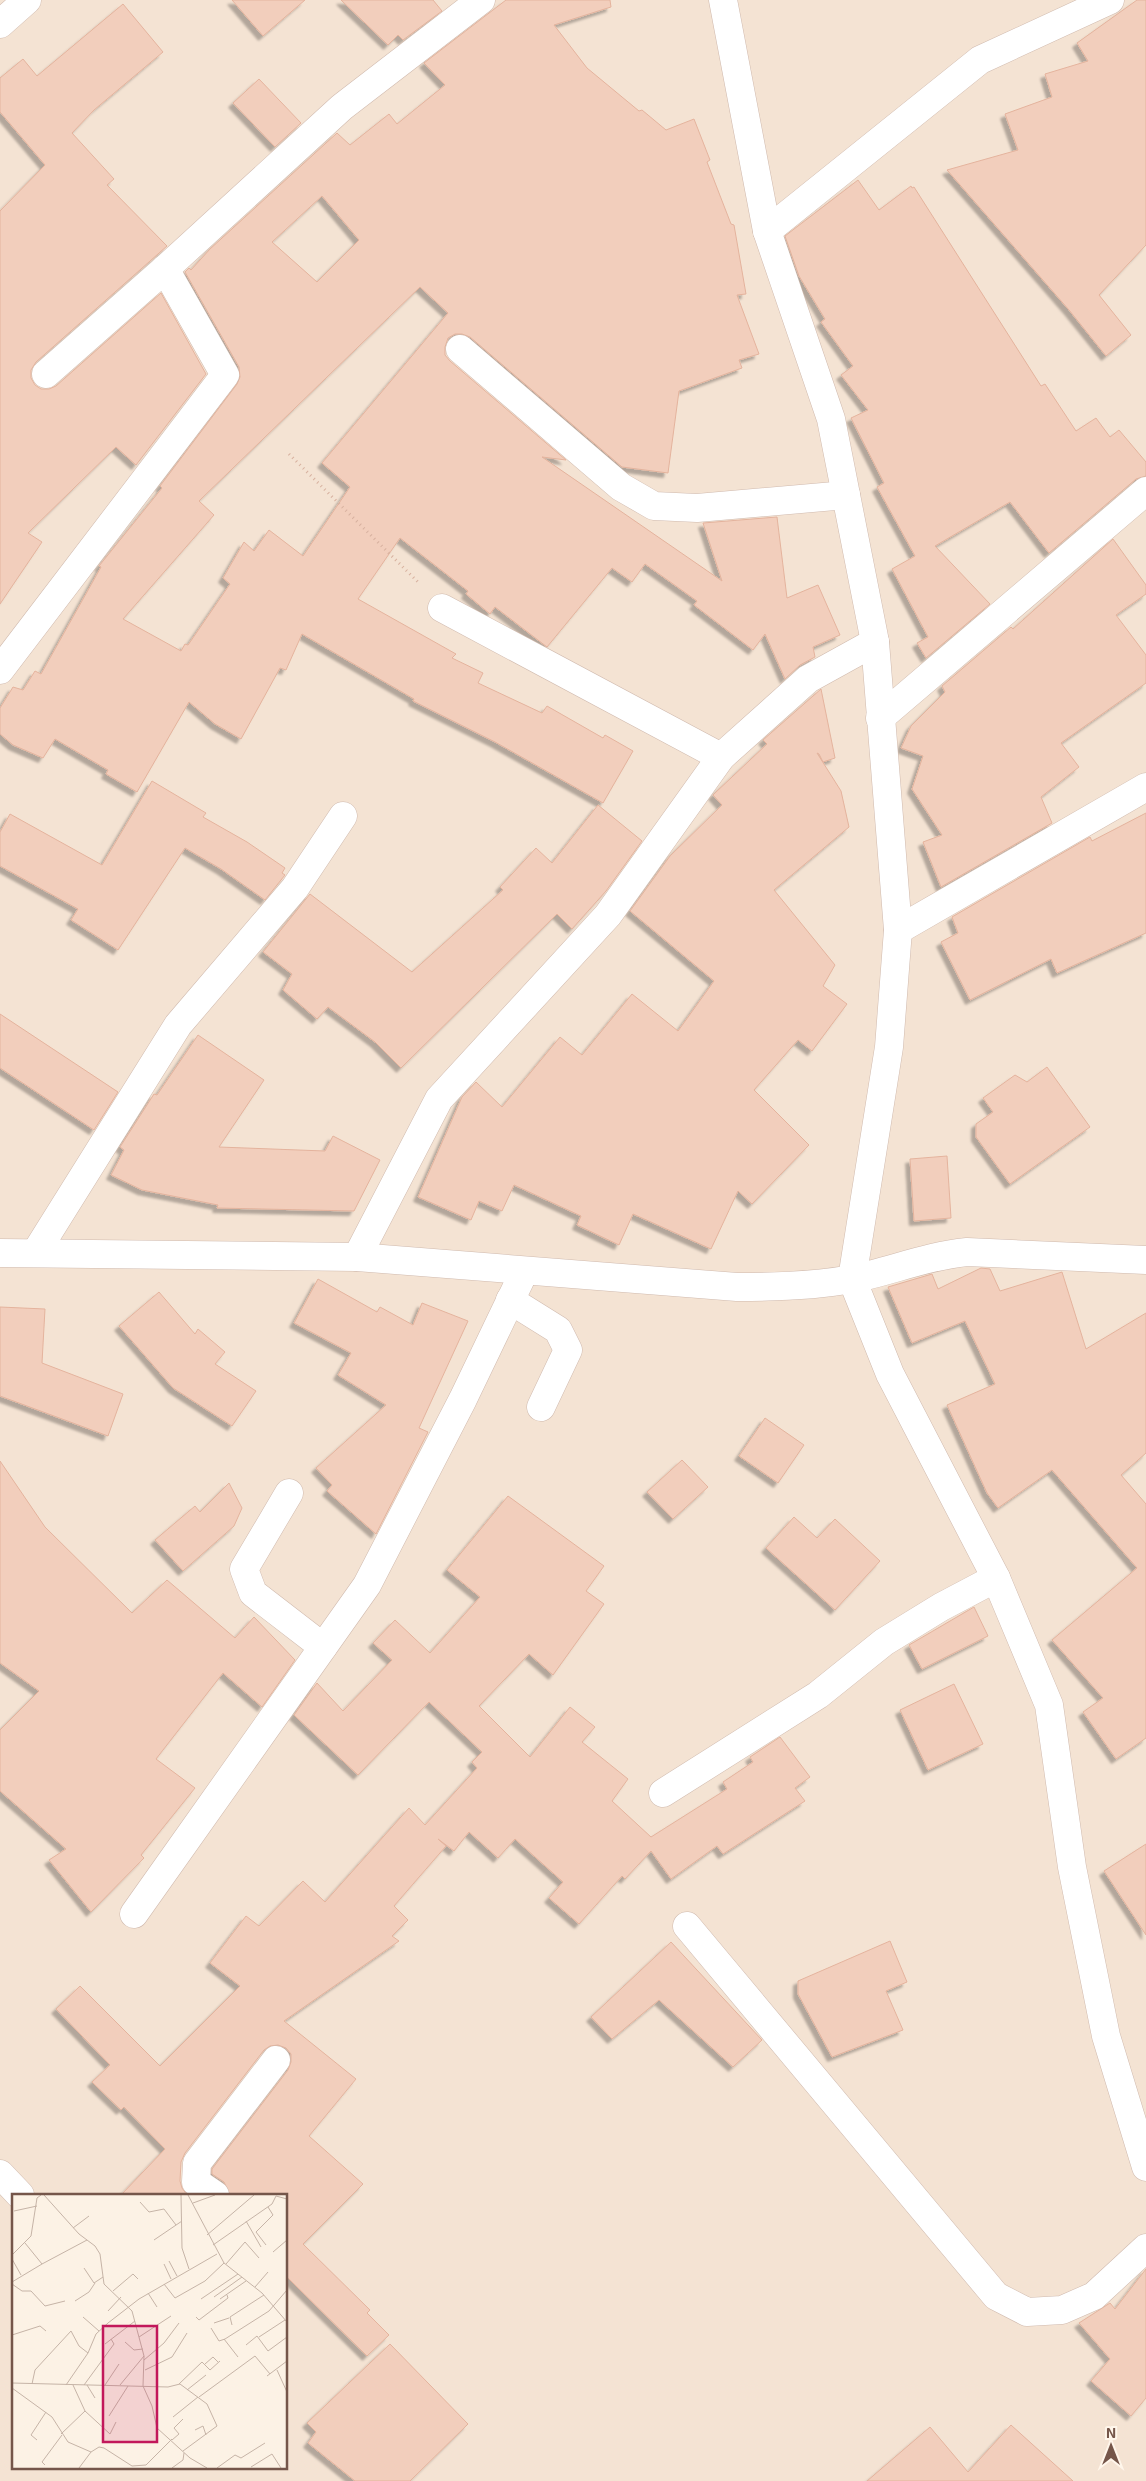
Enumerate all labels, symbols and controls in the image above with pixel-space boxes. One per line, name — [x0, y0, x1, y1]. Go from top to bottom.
inset map — [12, 2194, 288, 2468]
north arrow — [1086, 2421, 1136, 2471]
text: N — [1106, 2424, 1116, 2441]

